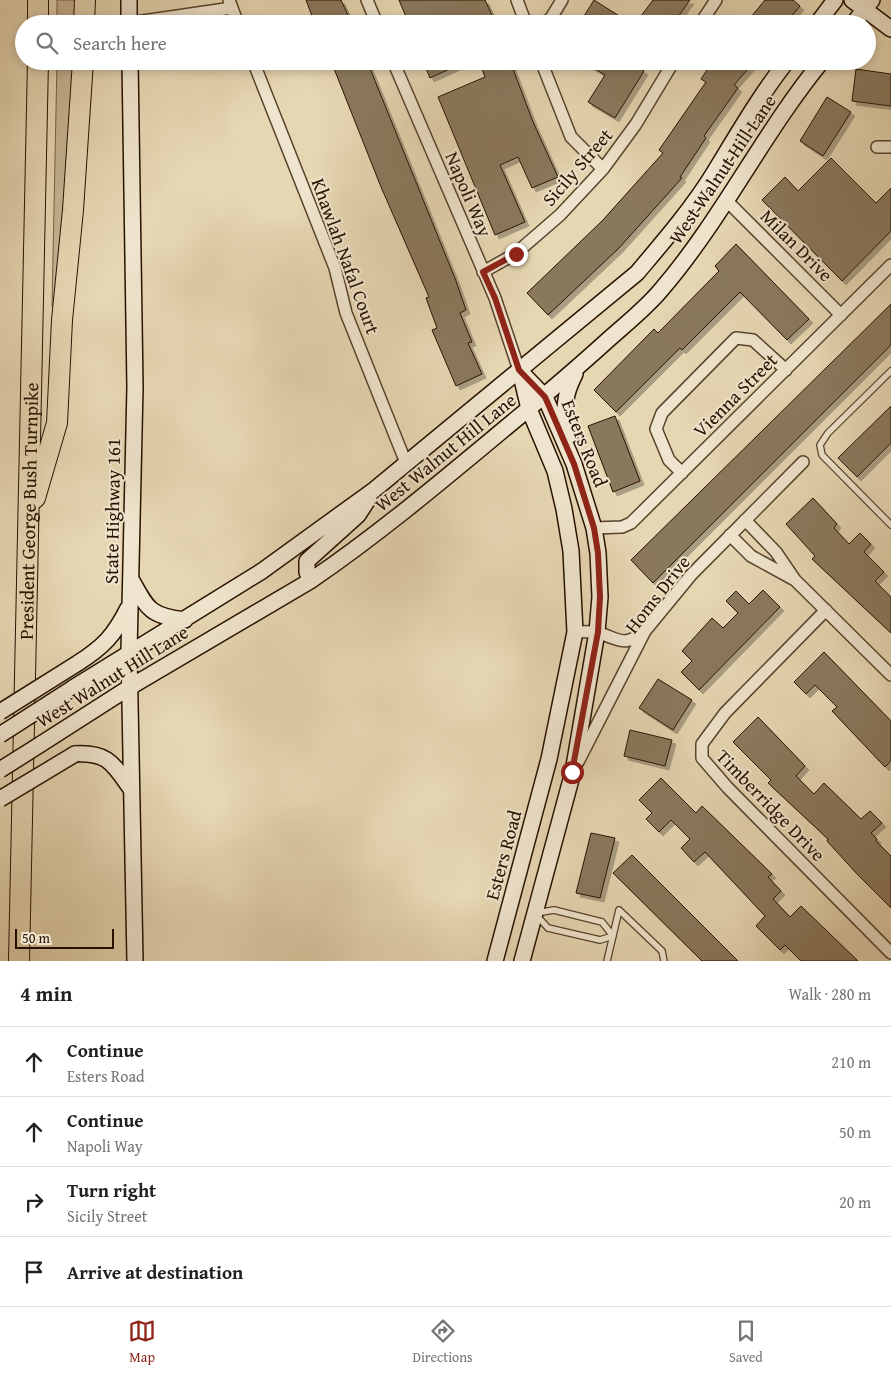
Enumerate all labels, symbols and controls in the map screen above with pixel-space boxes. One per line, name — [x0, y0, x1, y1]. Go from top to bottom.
search box — [15, 15, 876, 70]
icon: search — [33, 29, 61, 57]
text: Search here — [73, 29, 167, 57]
street label: West Walnut Hill Lane — [661, 89, 783, 249]
street label: Sicily Street — [535, 122, 619, 212]
street label: Napoli Way — [439, 147, 500, 241]
street label: Khawlah Nafal Court — [305, 174, 387, 338]
street label: Milan Drive — [754, 202, 840, 288]
route end — [505, 243, 528, 266]
street label: Vienna Street — [686, 346, 784, 444]
street label: President George Bush Turnpike — [12, 382, 45, 640]
street label: West Walnut Hill Lane — [368, 386, 522, 518]
street label: Esters Road — [555, 395, 616, 492]
street label: State Highway 161 — [97, 438, 127, 584]
street label: Homs Drive — [618, 549, 696, 639]
street label: West Walnut Hill Lane — [30, 618, 194, 734]
street label: Timberridge Drive — [710, 743, 832, 868]
route start — [561, 761, 584, 784]
street label: Esters Road — [478, 806, 529, 903]
scale bar — [15, 926, 114, 949]
text: 50 m — [22, 928, 50, 948]
text: 4 min — [20, 978, 72, 1009]
text: Walk · 280 m — [788, 982, 871, 1006]
text: Continue — [67, 1036, 144, 1064]
icon: ahead — [20, 1048, 48, 1076]
text: 210 m — [831, 1050, 871, 1074]
text: Esters Road — [67, 1064, 145, 1088]
text: Continue — [67, 1106, 144, 1134]
icon: ahead — [20, 1118, 48, 1146]
text: 50 m — [839, 1120, 871, 1144]
text: Napoli Way — [67, 1134, 143, 1158]
text: Turn right — [67, 1176, 156, 1204]
icon: right — [20, 1188, 48, 1216]
text: 20 m — [839, 1190, 871, 1214]
text: Sicily Street — [67, 1204, 147, 1228]
icon: arrive — [20, 1258, 48, 1286]
text: Arrive at destination — [67, 1258, 243, 1286]
tab: Map — [128, 1317, 156, 1367]
tab: Directions — [412, 1317, 473, 1367]
tab: Saved — [729, 1317, 763, 1367]

